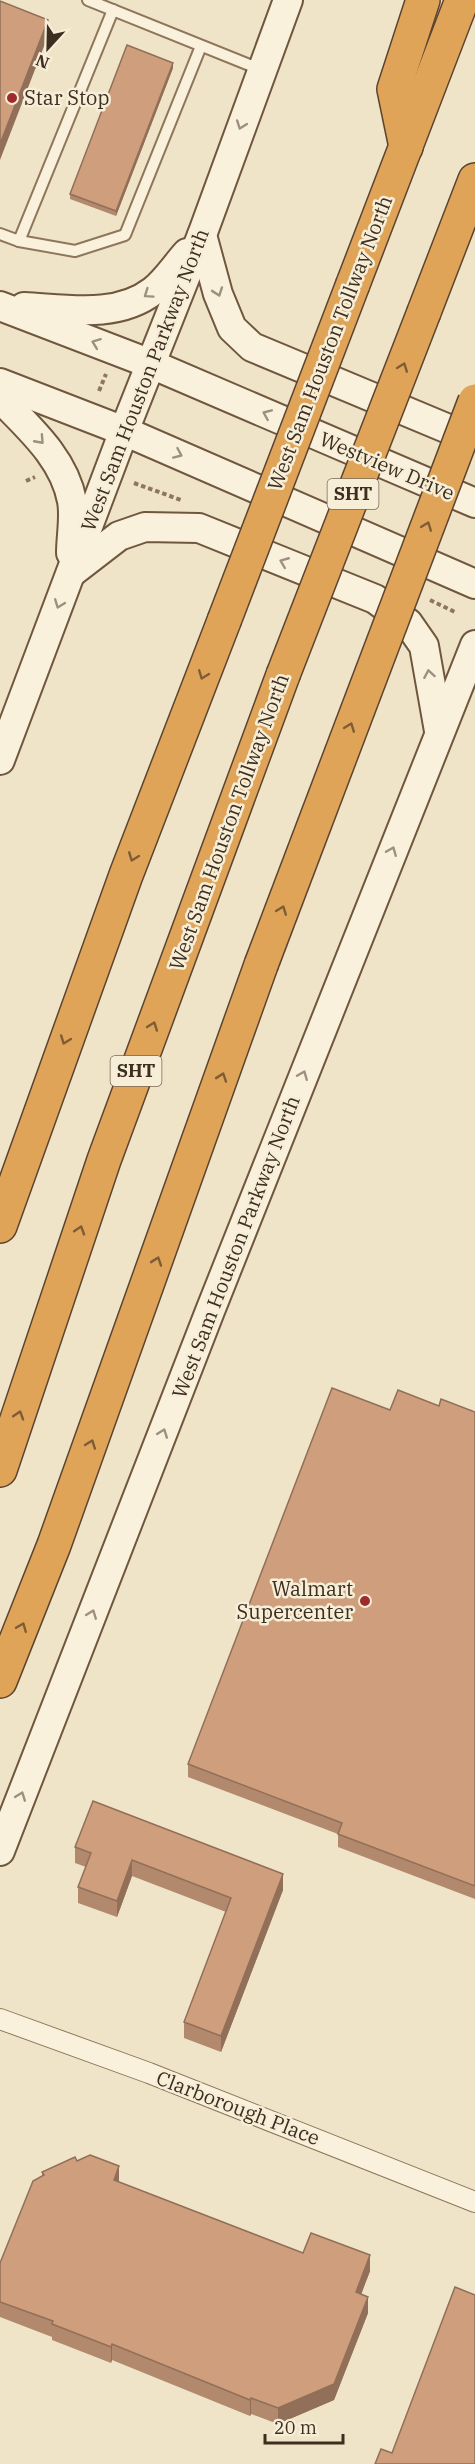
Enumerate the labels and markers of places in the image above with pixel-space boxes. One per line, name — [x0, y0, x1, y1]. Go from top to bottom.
place label: Star Stop — [24, 84, 110, 111]
marker: Star Stop — [5, 91, 19, 105]
place label: Walmart Supercenter — [237, 1575, 353, 1625]
marker: Walmart Supercenter — [358, 1594, 372, 1608]

